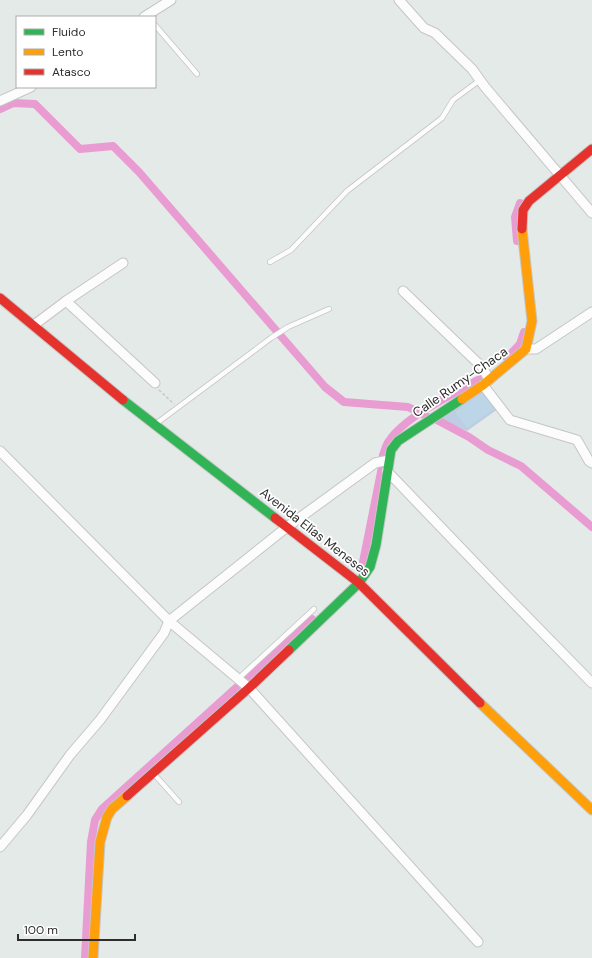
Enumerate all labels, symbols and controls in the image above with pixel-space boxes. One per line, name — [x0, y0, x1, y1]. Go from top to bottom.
legend — [16, 16, 156, 88]
text: Fluido — [52, 24, 86, 40]
text: Lento — [52, 44, 83, 60]
text: Atasco — [52, 64, 91, 80]
street label: Calle Rumy-Chaca — [409, 343, 511, 421]
street label: Avenida Elías Meneses — [257, 484, 373, 580]
scale bar — [18, 916, 135, 942]
text: 100 m — [24, 922, 58, 938]

